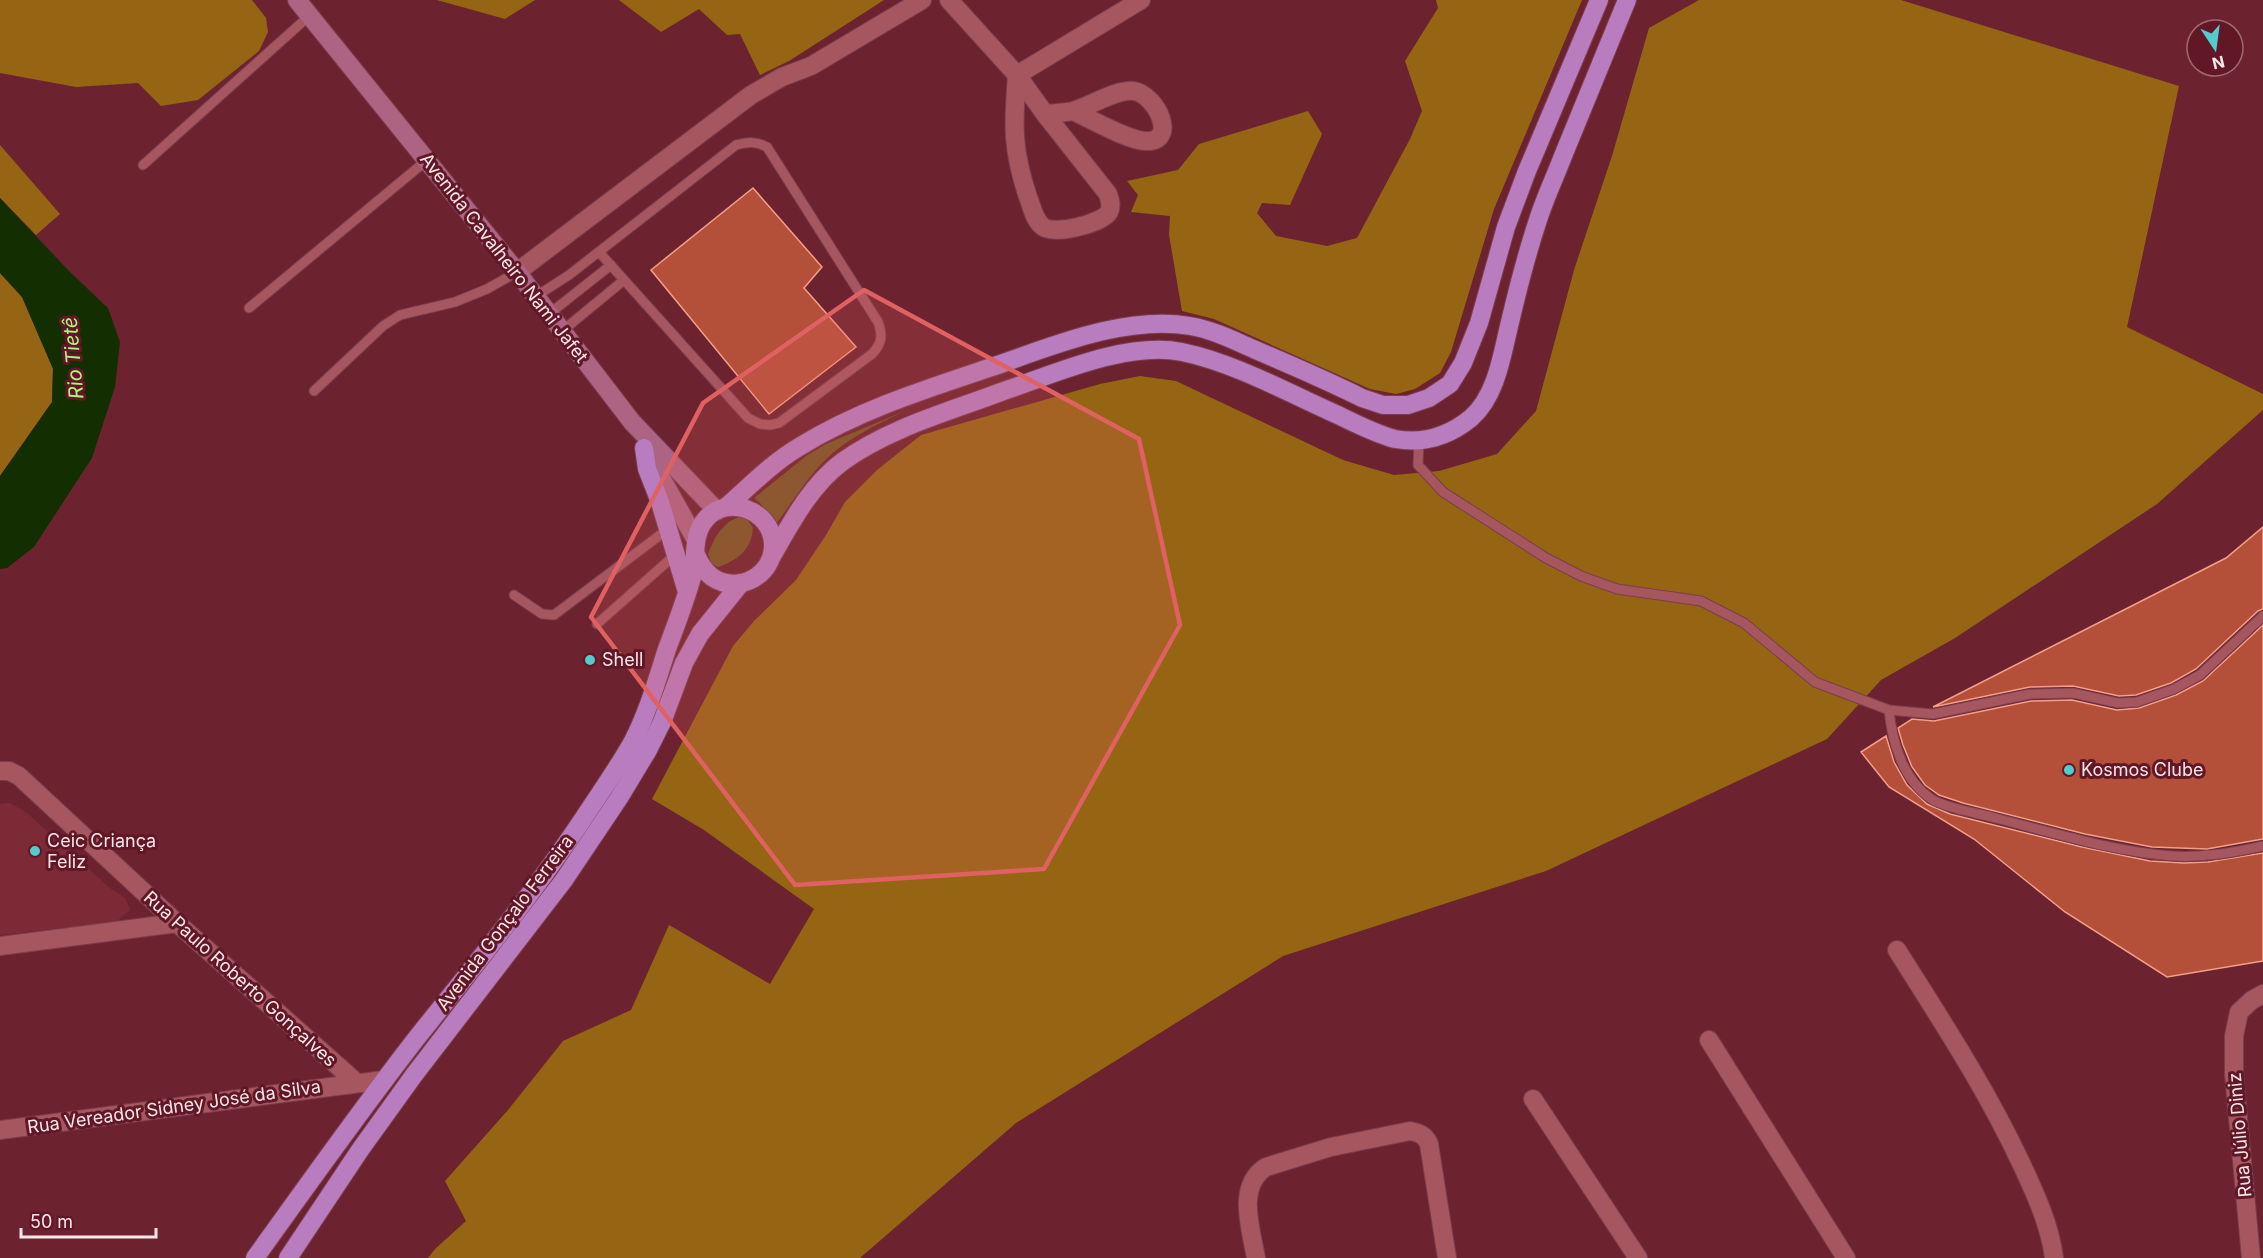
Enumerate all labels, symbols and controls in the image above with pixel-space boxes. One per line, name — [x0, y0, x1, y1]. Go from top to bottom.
north arrow — [2185, 18, 2245, 78]
text: N — [2210, 51, 2227, 74]
street label: Avenida Cavalheiro Nami Jafet — [416, 149, 593, 367]
water label: Rio Tietê — [57, 316, 89, 400]
place label: Shell — [602, 649, 643, 670]
marker: Shell — [583, 653, 597, 667]
place label: Kosmos Clube — [2081, 759, 2203, 780]
marker: Kosmos Clube — [2062, 763, 2076, 777]
place label: Ceic Criança Feliz — [47, 830, 156, 872]
street label: Avenida Gonçalo Ferreira — [432, 831, 577, 1014]
marker: Ceic Criança Feliz — [28, 844, 42, 858]
street label: Rua Paulo Roberto Gonçalves — [140, 887, 341, 1071]
street label: Rua Júlio Diniz — [2224, 1072, 2255, 1198]
street label: Rua Vereador Sidney José da Silva — [26, 1076, 322, 1138]
scale bar — [21, 1201, 156, 1239]
text: 50 m — [30, 1211, 73, 1232]

